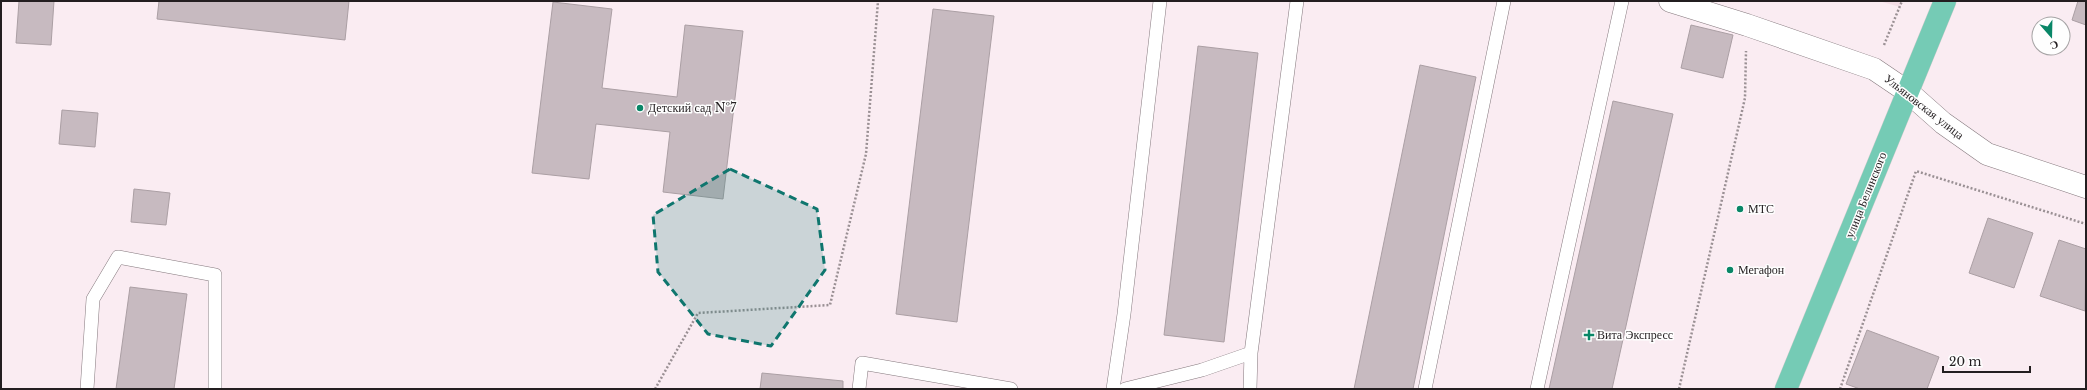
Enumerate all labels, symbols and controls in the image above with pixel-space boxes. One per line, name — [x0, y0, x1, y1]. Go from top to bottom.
north arrow — [2031, 16, 2071, 56]
text: С — [2048, 37, 2061, 53]
street label: Ульяновская улица — [1881, 71, 1968, 143]
place label: Детский сад №7 — [648, 100, 737, 115]
marker: Детский сад №7 — [635, 103, 645, 113]
street label: улица Белинского — [1841, 150, 1890, 240]
place label: МТС — [1748, 201, 1774, 216]
marker: МТС — [1735, 204, 1745, 214]
place label: Мегафон — [1738, 262, 1785, 277]
marker: Мегафон — [1725, 265, 1735, 275]
place label: Вита Экспресс — [1597, 327, 1673, 342]
marker: Вита Экспресс — [1584, 330, 1594, 340]
scale bar — [1943, 348, 2030, 374]
text: 20 m — [1949, 354, 1981, 369]

